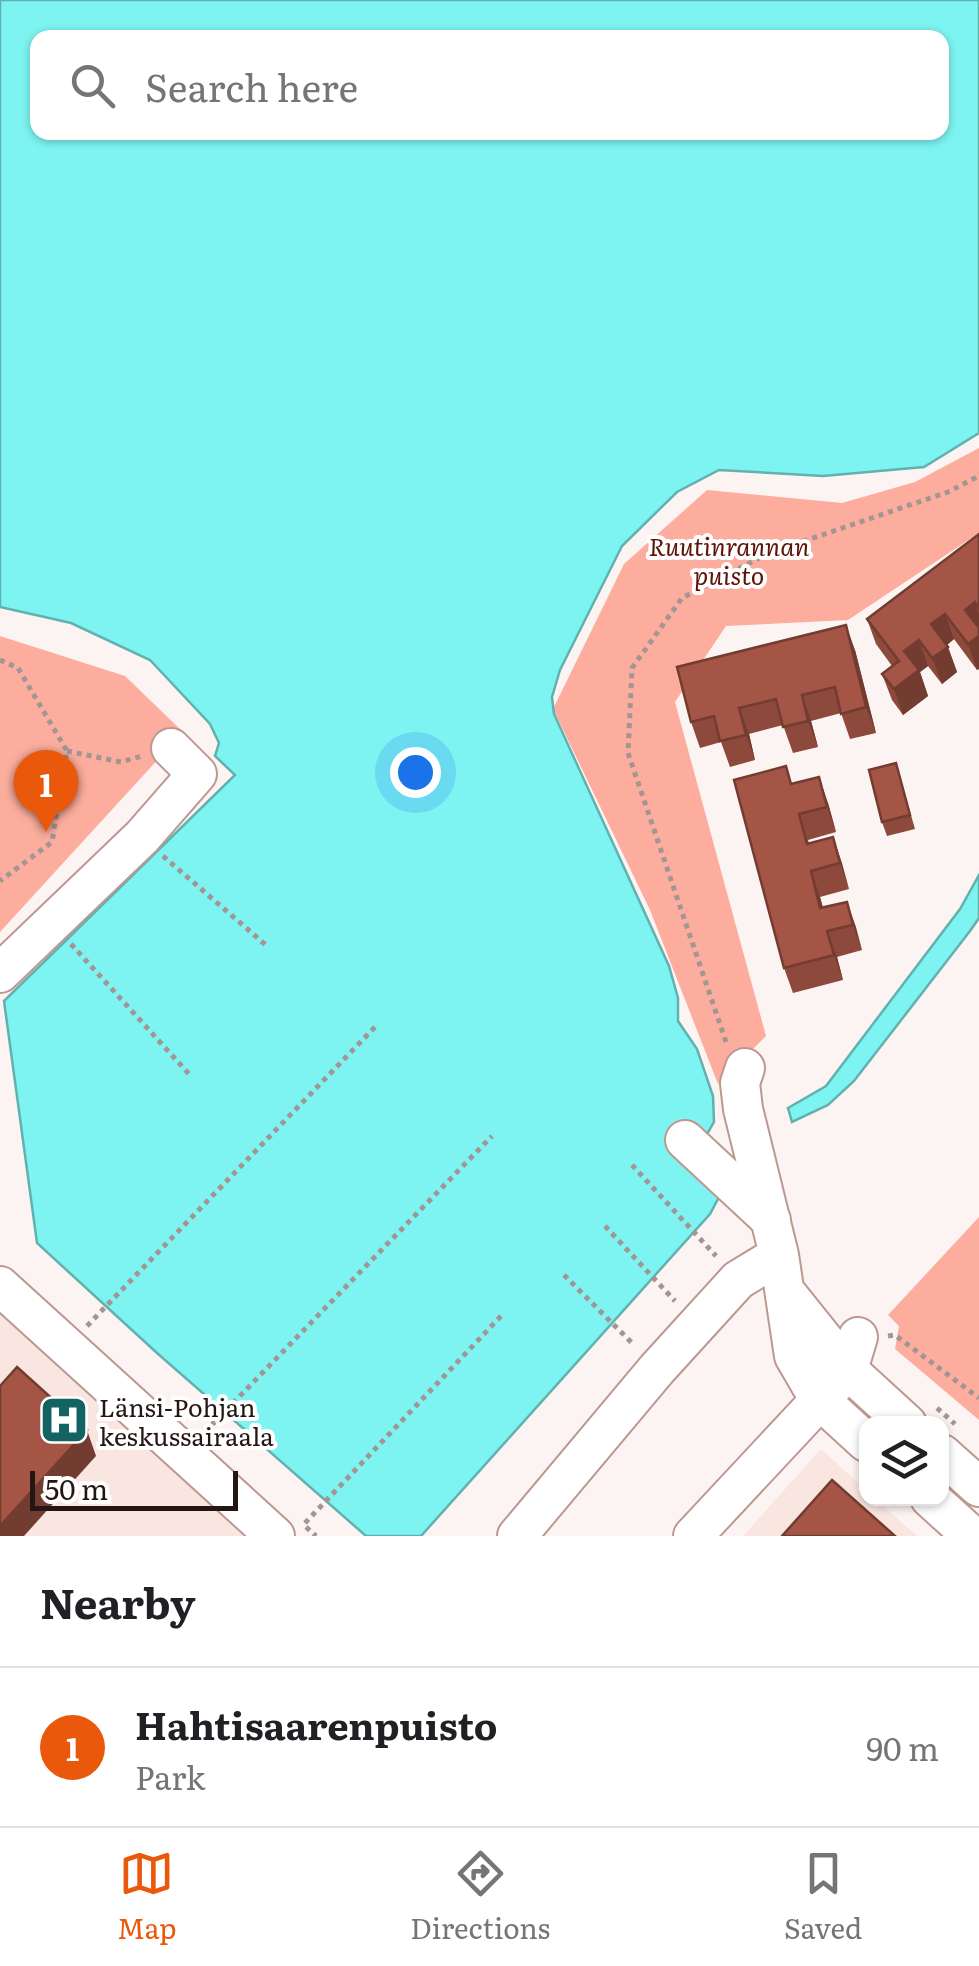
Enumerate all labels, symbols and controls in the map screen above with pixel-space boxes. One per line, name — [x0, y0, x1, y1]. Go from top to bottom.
search box — [30, 30, 949, 140]
text: Search here — [145, 57, 358, 114]
icon: search — [65, 58, 120, 113]
park label: Ruutinrannan puisto — [649, 527, 810, 593]
your location — [390, 747, 441, 798]
pin: 1 — [13, 750, 78, 832]
place label: Länsi-Pohjan keskussairaala — [99, 1388, 274, 1454]
hospital icon: Länsi-Pohjan keskussairaala — [38, 1394, 90, 1446]
map controls — [859, 1416, 949, 1506]
button: layers — [859, 1416, 949, 1506]
scale bar — [30, 1466, 238, 1510]
text: 50 m — [45, 1467, 108, 1509]
text: Nearby — [40, 1570, 196, 1632]
text: Hahtisaarenpuisto — [135, 1695, 497, 1752]
text: 1 — [66, 1723, 79, 1771]
text: 90 m — [866, 1723, 939, 1771]
text: Park — [135, 1752, 205, 1800]
tab: Map — [117, 1846, 177, 1948]
tab: Directions — [410, 1846, 550, 1948]
tab: Saved — [784, 1846, 862, 1948]

